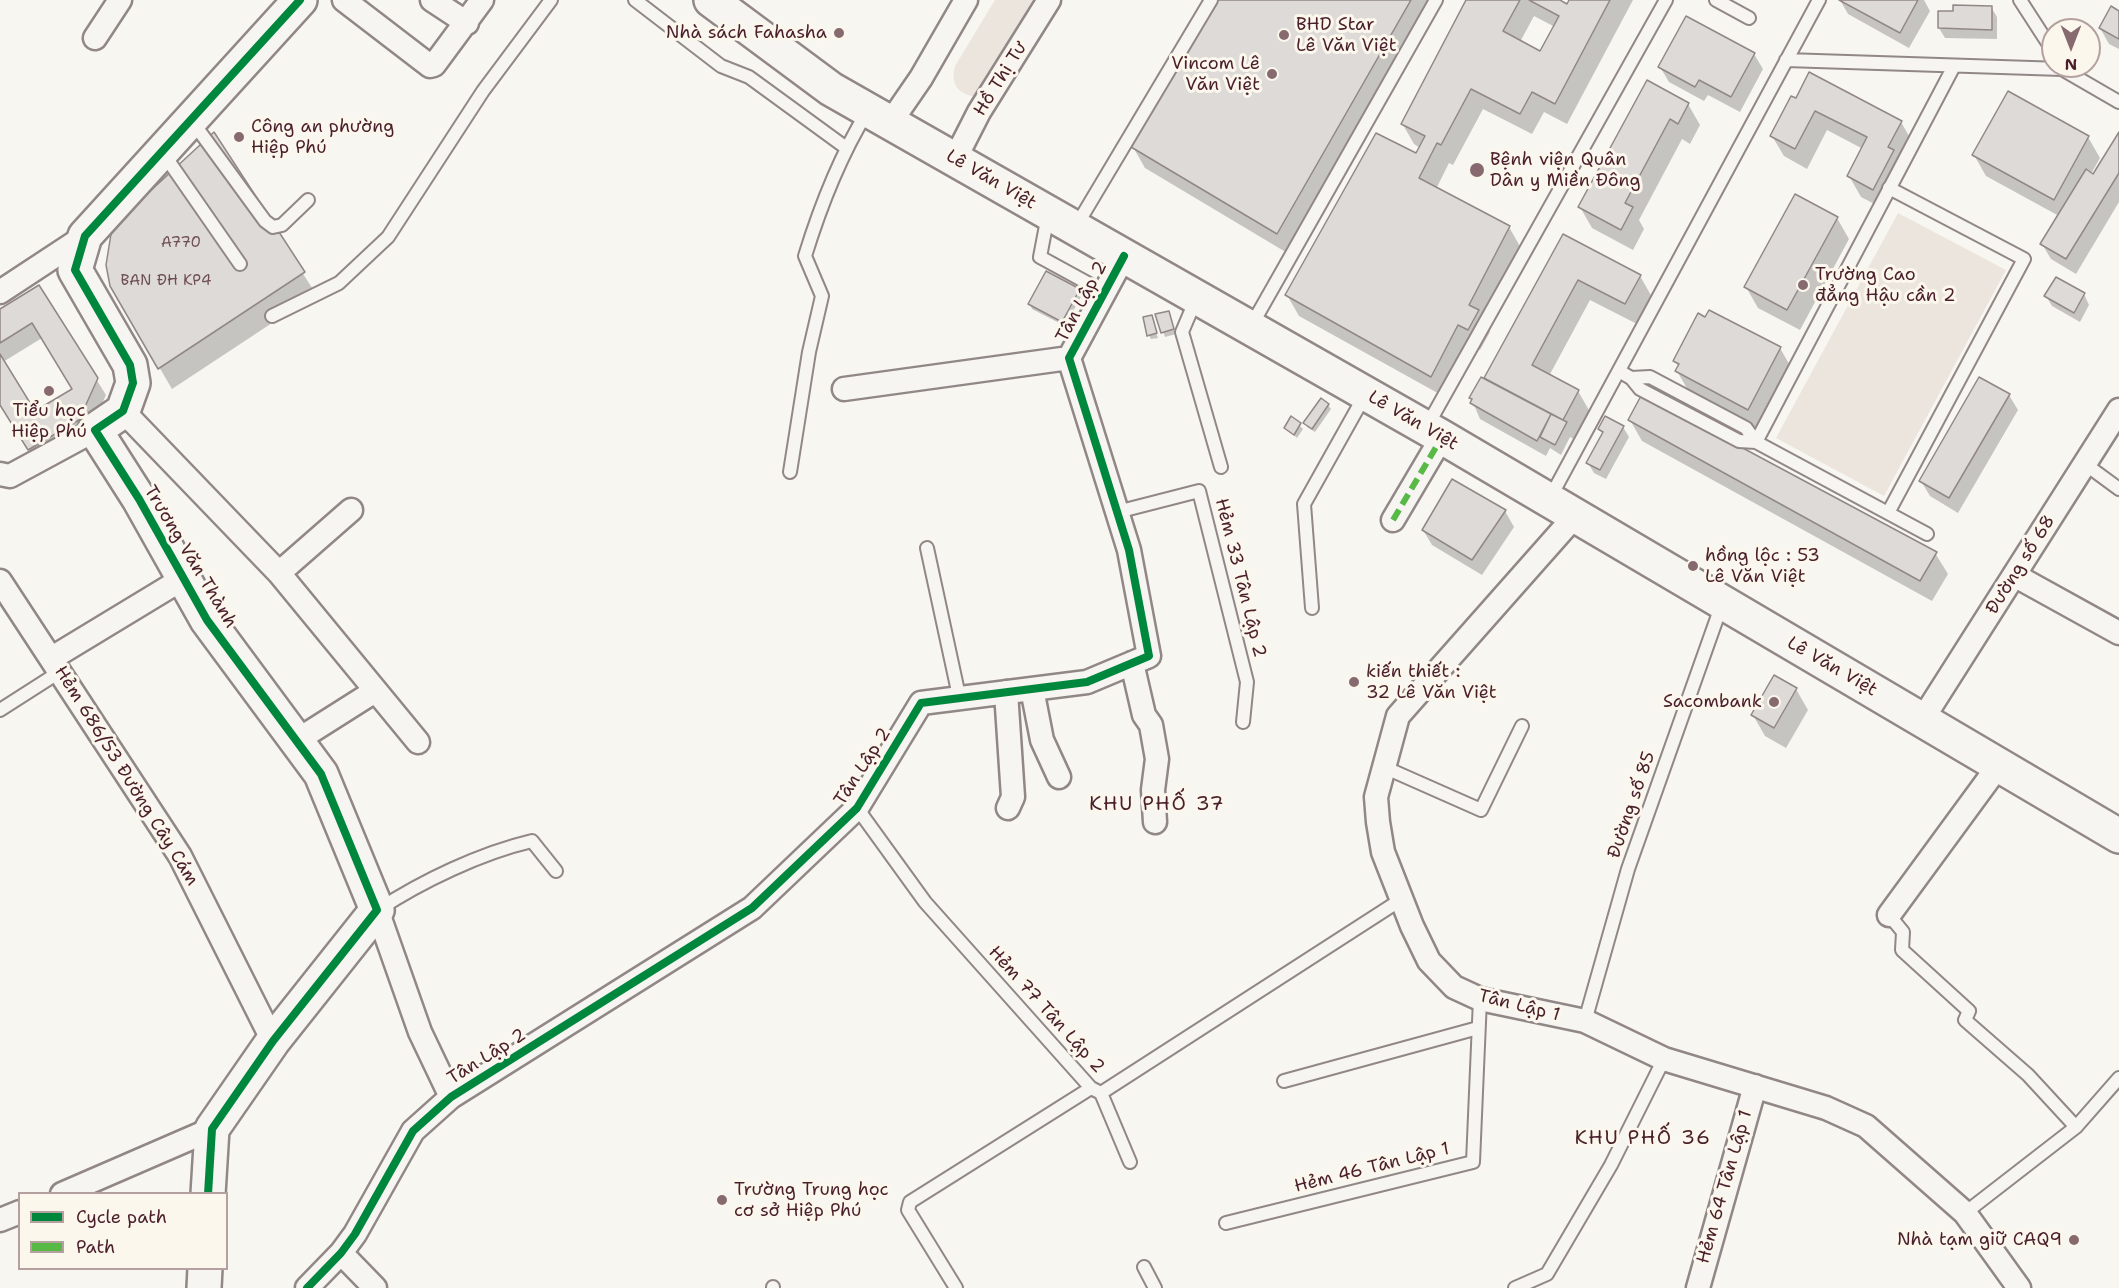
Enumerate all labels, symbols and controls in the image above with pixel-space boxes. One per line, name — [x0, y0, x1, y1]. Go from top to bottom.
place label: BHD Star Lê Văn Việt — [1296, 14, 1397, 57]
north arrow — [2041, 18, 2101, 78]
place label: Nhà sách Fahasha — [666, 22, 827, 44]
marker: Nhà sách Fahasha — [832, 26, 846, 40]
marker: BHD Star Lê Văn Việt — [1277, 28, 1291, 42]
street label: Hồ Thị Tư — [970, 38, 1032, 120]
place label: Vincom Lê Văn Việt — [1171, 53, 1260, 96]
text: N — [2065, 54, 2077, 75]
marker: Vincom Lê Văn Việt — [1265, 67, 1279, 81]
place label: Công an phường Hiệp Phú — [251, 116, 394, 158]
marker: Công an phường Hiệp Phú — [232, 130, 246, 144]
street label: Lê Văn Việt — [942, 146, 1040, 214]
place label: Bệnh viện Quân Dân y Miền Đông — [1490, 149, 1641, 192]
marker: Bệnh viện Quân Dân y Miền Đông — [1468, 161, 1486, 179]
house number: A770 — [161, 234, 201, 252]
street label: Tân Lập 2 — [1052, 258, 1112, 346]
place label: Trường Cao đẳng Hậu cần 2 — [1815, 264, 1956, 306]
house number: BAN ĐH KP4 — [120, 272, 212, 290]
marker: Trường Cao đẳng Hậu cần 2 — [1796, 278, 1810, 292]
marker: Tiểu học Hiệp Phú — [42, 384, 56, 398]
street label: Lê Văn Việt — [1364, 387, 1462, 455]
place label: Tiểu học Hiệp Phú — [11, 400, 87, 442]
street label: Trương Văn Thành — [139, 482, 241, 632]
street label: Hẻm 33 Tân Lập 2 — [1210, 496, 1270, 660]
street label: Đường số 68 — [1982, 511, 2060, 619]
place label: hồng lộc : 53 Lê Văn Việt — [1705, 545, 1820, 588]
marker: hồng lộc : 53 Lê Văn Việt — [1686, 559, 1700, 573]
street label: Lê Văn Việt — [1783, 633, 1881, 701]
place label: kiến thiết : 32 Lê Văn Việt — [1366, 661, 1497, 704]
street label: Hẻm 686/53 Đường Cây Cám — [49, 662, 203, 890]
marker: kiến thiết : 32 Lê Văn Việt — [1347, 675, 1361, 689]
place label: Sacombank — [1663, 691, 1762, 713]
marker: Sacombank — [1767, 695, 1781, 709]
street label: Tân Lập 2 — [830, 724, 896, 810]
street label: Đường số 85 — [1604, 749, 1660, 861]
district label: KHU PHỐ 37 — [1089, 793, 1225, 817]
street label: Hẻm 77 Tân Lập 2 — [983, 942, 1109, 1078]
street label: Tân Lập 1 — [1476, 985, 1562, 1027]
street label: Tân Lập 2 — [444, 1024, 530, 1090]
street label: Hẻm 64 Tân Lập 1 — [1693, 1108, 1757, 1266]
district label: KHU PHỐ 36 — [1574, 1127, 1712, 1151]
street label: Hẻm 46 Tân Lập 1 — [1292, 1138, 1452, 1198]
place label: Trường Trung học cơ sở Hiệp Phú — [734, 1179, 889, 1222]
legend — [18, 1192, 228, 1270]
marker: Trường Trung học cơ sở Hiệp Phú — [715, 1193, 729, 1207]
text: Cycle path — [76, 1205, 167, 1229]
place label: Nhà tạm giữ CAQ9 — [1897, 1229, 2062, 1251]
marker: Nhà tạm giữ CAQ9 — [2067, 1233, 2081, 1247]
text: Path — [76, 1235, 115, 1259]

